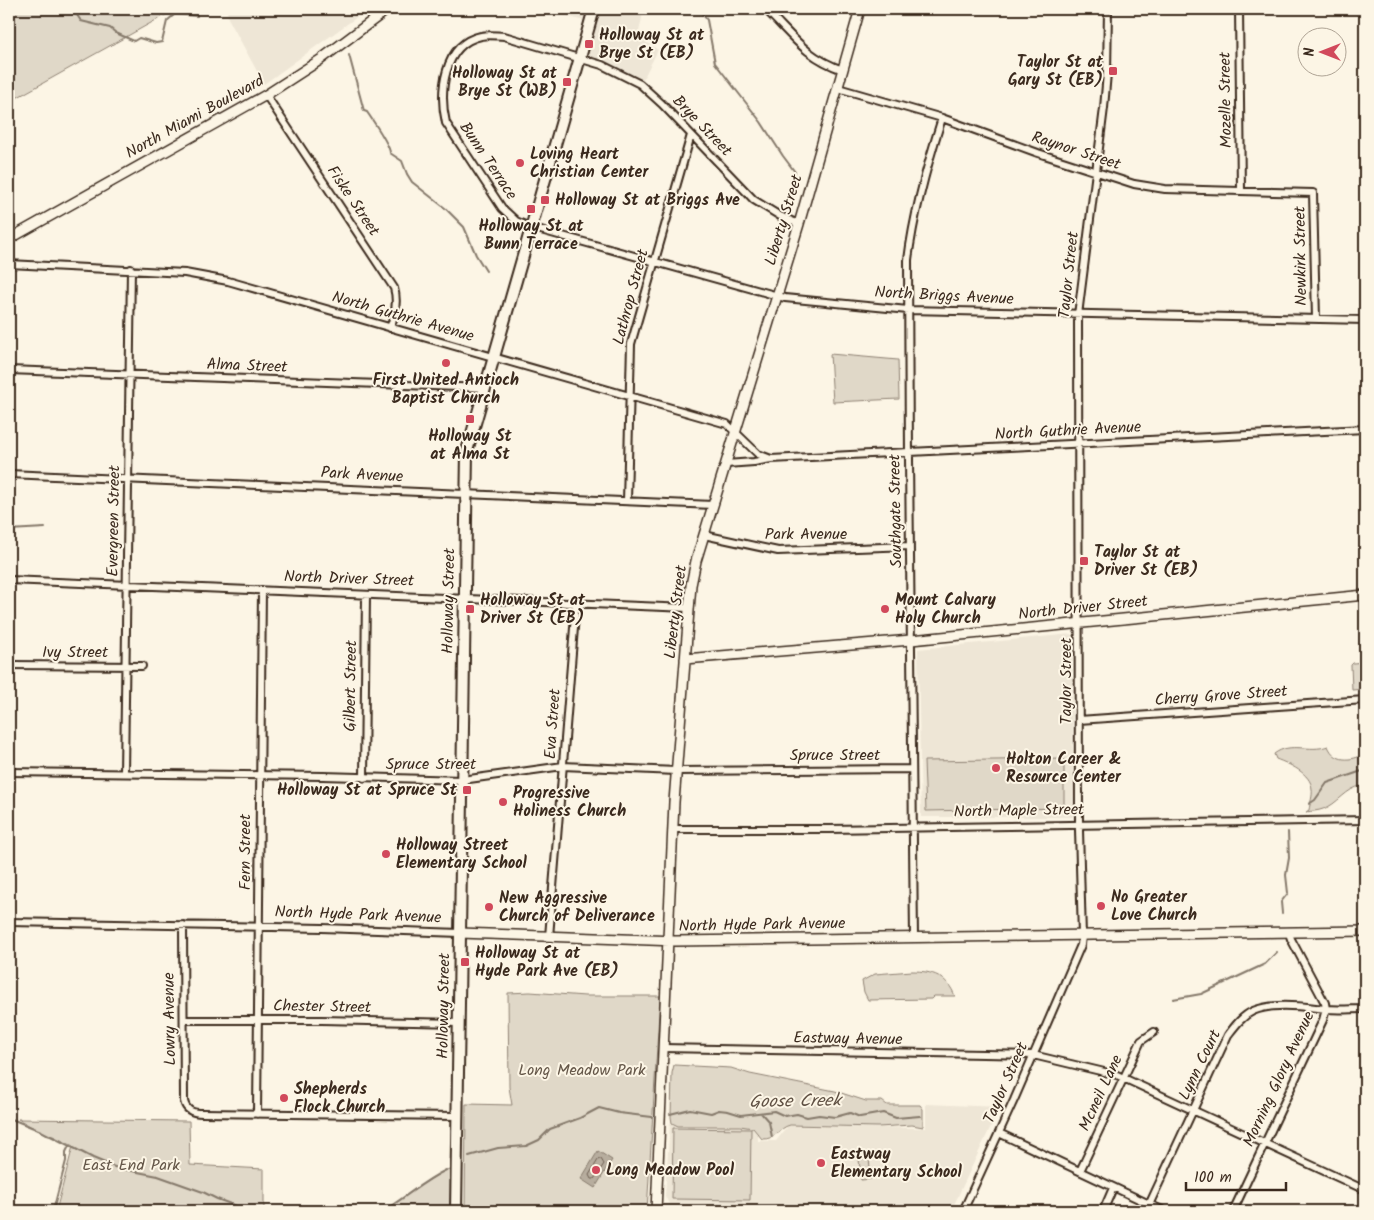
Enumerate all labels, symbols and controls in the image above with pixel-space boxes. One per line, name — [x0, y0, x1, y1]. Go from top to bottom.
place label: Holloway St at Brye St (EB) — [599, 23, 705, 66]
north arrow — [1296, 28, 1346, 78]
marker: Holloway St at Brye St (EB) — [583, 38, 595, 50]
text: N — [1299, 47, 1321, 56]
place label: Taylor St at Gary St (EB) — [1008, 50, 1104, 93]
street label: Mozelle Street — [1213, 51, 1239, 148]
place label: Holloway St at Brye St (WB) — [452, 61, 558, 104]
marker: Taylor St at Gary St (EB) — [1107, 65, 1119, 77]
street label: North Miami Boulevard — [121, 68, 270, 166]
marker: Holloway St at Brye St (WB) — [561, 76, 573, 88]
street label: Brye Street — [666, 90, 738, 163]
street label: Bunn Terrace — [453, 117, 523, 205]
street label: Raynor Street — [1028, 125, 1125, 177]
place label: Loving Heart Christian Center — [530, 142, 649, 185]
marker: Loving Heart Christian Center — [514, 157, 526, 169]
street label: Fiske Street — [320, 161, 386, 242]
street label: Liberty Street — [758, 171, 810, 269]
place label: Holloway St at Briggs Ave — [555, 188, 740, 213]
marker: Holloway St at Briggs Ave — [539, 194, 551, 206]
marker: Holloway St at Bunn Terrace — [525, 203, 537, 215]
street label: Newkirk Street — [1288, 205, 1314, 306]
place label: Holloway St at Bunn Terrace — [478, 214, 584, 257]
street label: Taylor Street — [1052, 230, 1086, 320]
street label: Lathrop Street — [606, 246, 656, 348]
street label: North Briggs Avenue — [874, 280, 1014, 312]
street label: North Guthrie Avenue — [329, 285, 477, 349]
street label: Alma Street — [206, 352, 289, 380]
marker: First United Antioch Baptist Church — [440, 357, 452, 369]
place label: First United Antioch Baptist Church — [373, 368, 519, 411]
marker: Holloway St at Alma St — [464, 413, 476, 425]
street label: North Guthrie Avenue — [994, 415, 1142, 447]
place label: Holloway St at Alma St — [428, 424, 513, 467]
street label: Southgate Street — [882, 453, 909, 568]
street label: Park Avenue — [320, 460, 404, 490]
street label: Evergreen Street — [101, 464, 127, 577]
street label: Park Avenue — [765, 522, 847, 547]
place label: Taylor St at Driver St (EB) — [1094, 540, 1198, 583]
street label: Holloway Street — [436, 547, 462, 654]
marker: Taylor St at Driver St (EB) — [1078, 555, 1090, 567]
street label: Liberty Street — [658, 563, 694, 660]
street label: North Driver Street — [283, 564, 415, 594]
place label: Holloway St at Driver St (EB) — [480, 588, 586, 631]
place label: Mount Calvary Holy Church — [895, 588, 996, 631]
street label: North Driver Street — [1017, 589, 1150, 627]
marker: Holloway St at Driver St (EB) — [464, 603, 476, 615]
marker: Mount Calvary Holy Church — [879, 603, 891, 615]
street label: Taylor Street — [1054, 637, 1079, 725]
street label: Gilbert Street — [338, 639, 364, 732]
street label: Ivy Street — [42, 640, 109, 665]
street label: Cherry Grove Street — [1154, 679, 1289, 713]
street label: Eva Street — [538, 687, 568, 760]
street label: Spruce Street — [790, 743, 881, 768]
place label: Holton Career & Resource Center — [1006, 747, 1122, 790]
street label: Spruce Street — [386, 752, 477, 777]
marker: Holton Career & Resource Center — [990, 762, 1002, 774]
place label: Holloway St at Spruce St — [277, 778, 458, 803]
place label: Progressive Holiness Church — [513, 781, 626, 824]
marker: Holloway St at Spruce St — [461, 784, 473, 796]
marker: Progressive Holiness Church — [497, 796, 509, 808]
street label: North Maple Street — [954, 797, 1085, 825]
street label: Fern Street — [233, 813, 258, 890]
place label: Holloway Street Elementary School — [396, 833, 528, 876]
marker: Holloway Street Elementary School — [380, 848, 392, 860]
place label: No Greater Love Church — [1111, 885, 1197, 928]
place label: New Aggressive Church of Deliverance — [499, 886, 655, 929]
street label: North Hyde Park Avenue — [274, 900, 442, 930]
marker: No Greater Love Church — [1095, 900, 1107, 912]
marker: New Aggressive Church of Deliverance — [483, 901, 495, 913]
street label: North Hyde Park Avenue — [678, 911, 846, 939]
place label: Holloway St at Hyde Park Ave (EB) — [475, 941, 619, 984]
street label: Holloway Street — [431, 952, 457, 1059]
marker: Holloway St at Hyde Park Ave (EB) — [459, 956, 471, 968]
street label: Lowry Avenue — [157, 972, 183, 1066]
street label: Chester Street — [273, 994, 372, 1020]
street label: Morning Glory Avenue — [1237, 1007, 1321, 1151]
street label: Lynn Court — [1172, 1025, 1228, 1105]
street label: Eastway Avenue — [793, 1026, 903, 1052]
street label: Taylor Street — [977, 1037, 1035, 1128]
street label: Mcneil Lane — [1072, 1051, 1130, 1135]
park label: Long Meadow Park — [518, 1058, 646, 1083]
place label: Shepherds Flock Church — [294, 1077, 385, 1120]
water label: Goose Creek — [749, 1087, 844, 1117]
marker: Shepherds Flock Church — [278, 1092, 290, 1104]
place label: Eastway Elementary School — [831, 1142, 963, 1185]
park label: East End Park — [82, 1153, 180, 1178]
marker: Eastway Elementary School — [815, 1157, 827, 1169]
place label: Long Meadow Pool — [606, 1158, 735, 1183]
scale bar — [1186, 1160, 1286, 1192]
marker: Long Meadow Pool — [590, 1164, 602, 1176]
text: 100 m — [1194, 1166, 1232, 1190]

